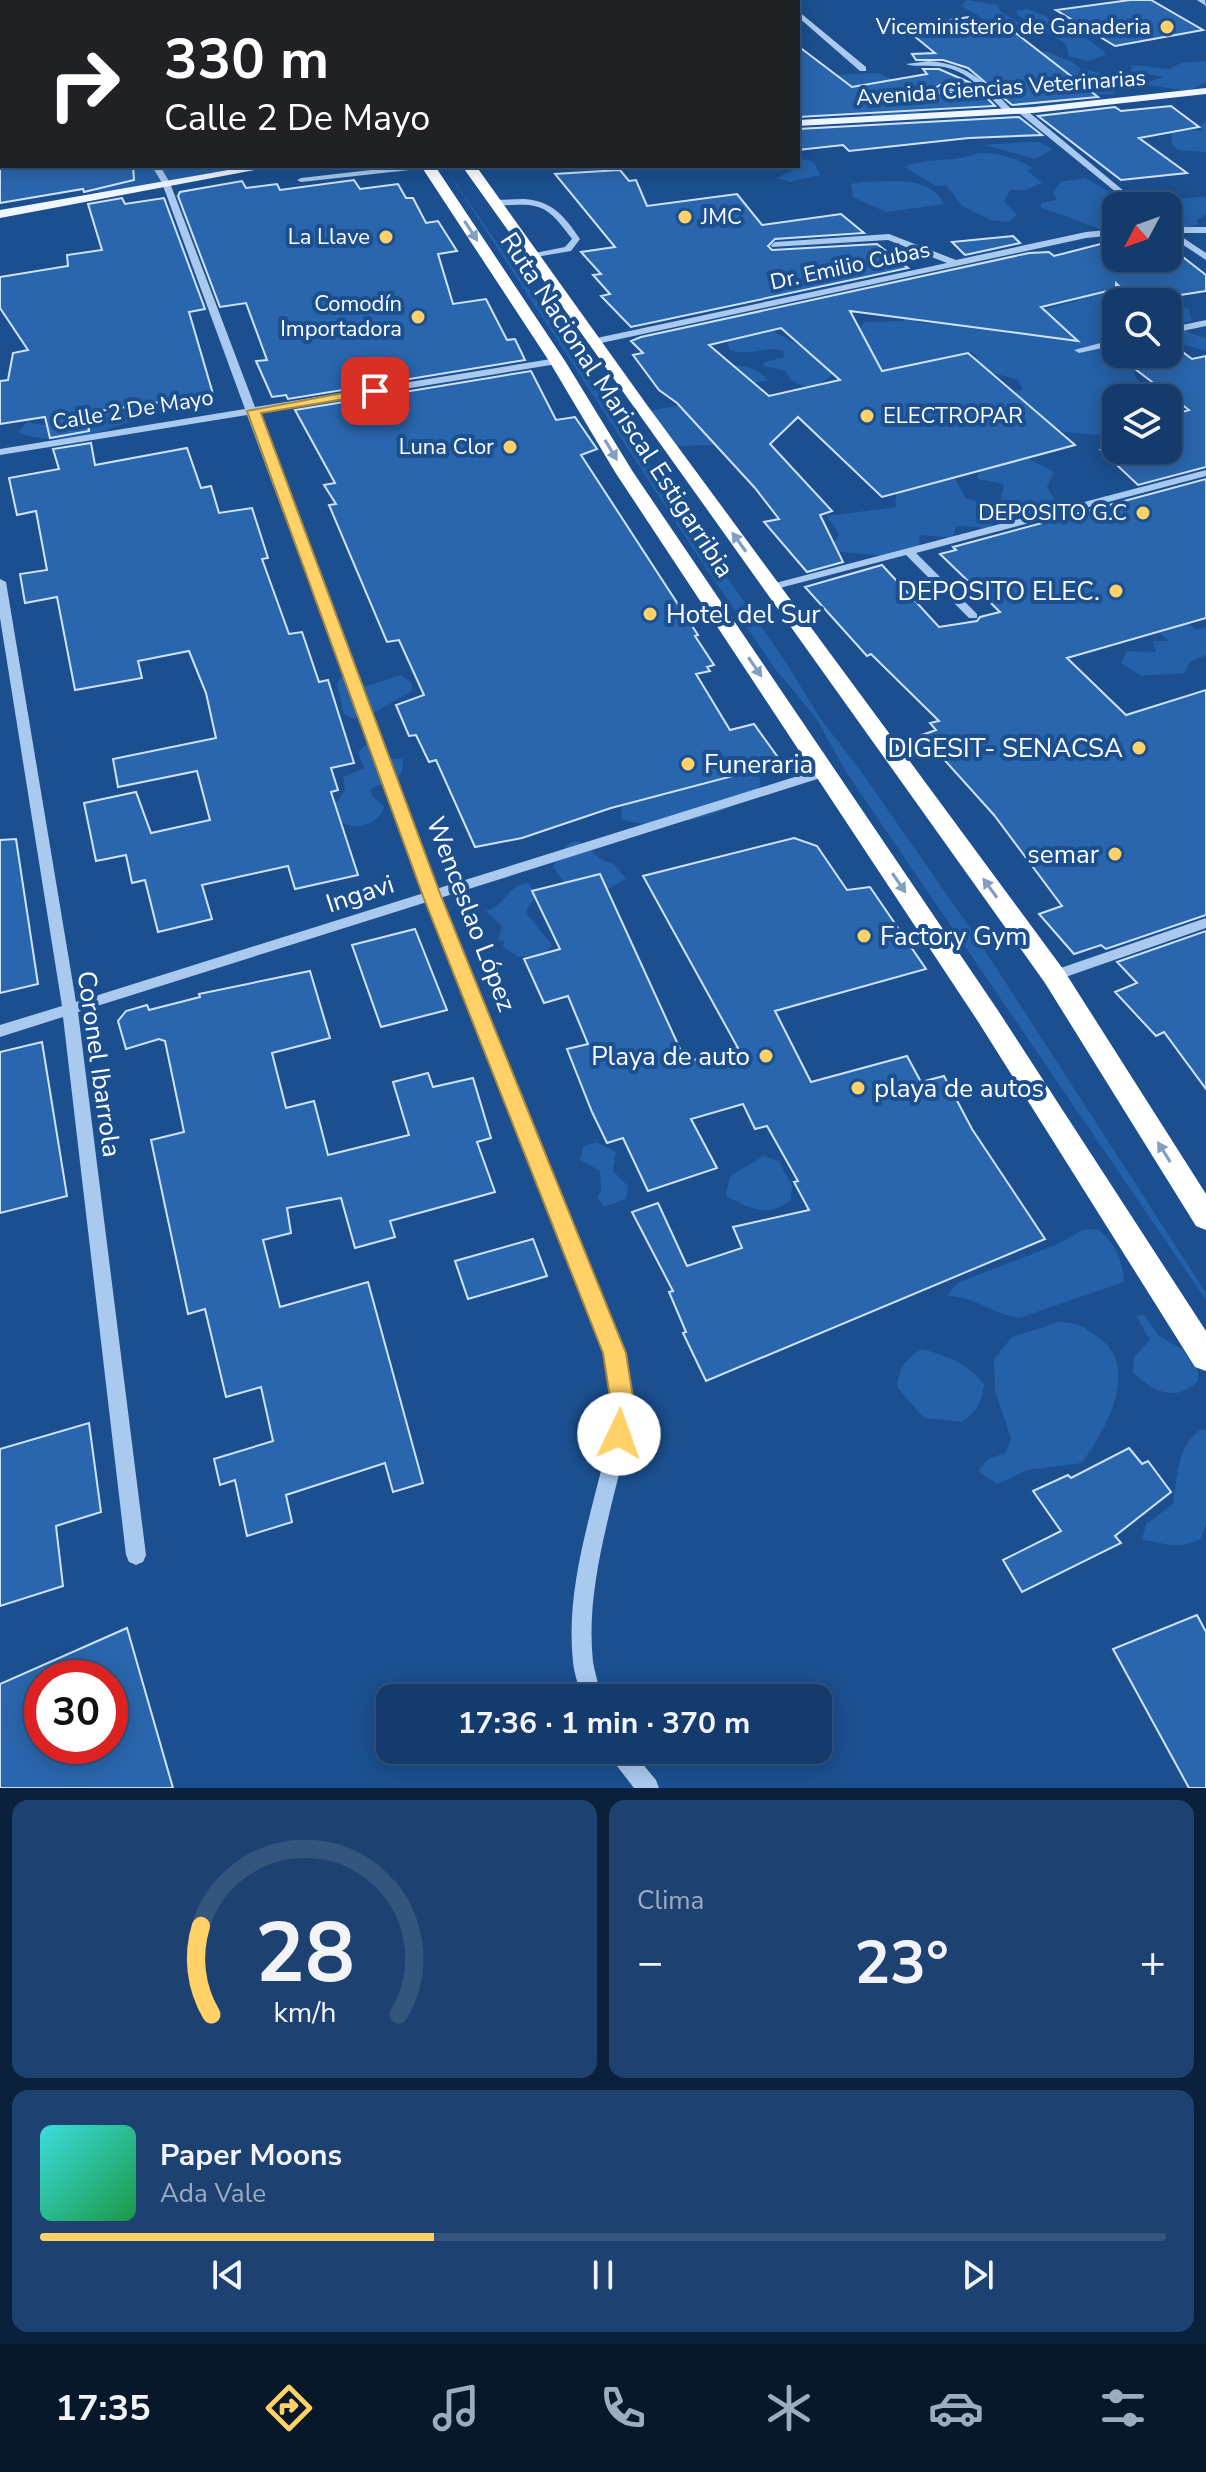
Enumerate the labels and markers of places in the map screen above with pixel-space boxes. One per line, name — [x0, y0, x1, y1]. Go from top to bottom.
place label: Viceministerio de Ganaderia — [875, 12, 1151, 42]
marker: Viceministerio de Ganaderia — [1158, 18, 1176, 36]
place label: JMC — [700, 202, 742, 232]
marker: JMC — [676, 208, 694, 226]
place label: La Llave — [288, 222, 370, 252]
marker: La Llave — [377, 228, 395, 246]
place label: Comodín Importadora — [280, 289, 402, 344]
marker: Comodín Importadora — [409, 308, 427, 326]
pin — [341, 357, 409, 425]
place label: ELECTROPAR — [883, 401, 1023, 431]
marker: ELECTROPAR — [858, 407, 876, 425]
place label: Luna Clor — [399, 432, 494, 462]
marker: Luna Clor — [501, 438, 519, 456]
place label: DEPOSITO G.C — [978, 498, 1127, 528]
marker: DEPOSITO G.C — [1134, 504, 1152, 522]
place label: DEPOSITO ELEC. — [898, 574, 1100, 609]
marker: DEPOSITO ELEC. — [1107, 582, 1125, 600]
place label: Hotel del Sur — [666, 597, 821, 632]
marker: Hotel del Sur — [641, 605, 659, 623]
place label: DIGESIT- SENACSA — [887, 731, 1123, 766]
marker: DIGESIT- SENACSA — [1130, 739, 1148, 757]
place label: Funeraria — [704, 747, 813, 782]
marker: Funeraria — [679, 755, 697, 773]
place label: semar — [1027, 837, 1100, 872]
marker: semar — [1106, 845, 1124, 863]
place label: Factory Gym — [880, 919, 1028, 954]
marker: Factory Gym — [855, 927, 873, 945]
place label: Playa de auto — [591, 1039, 750, 1074]
marker: Playa de auto — [757, 1047, 775, 1065]
place label: playa de autos — [874, 1071, 1044, 1106]
marker: playa de autos — [849, 1079, 867, 1097]

